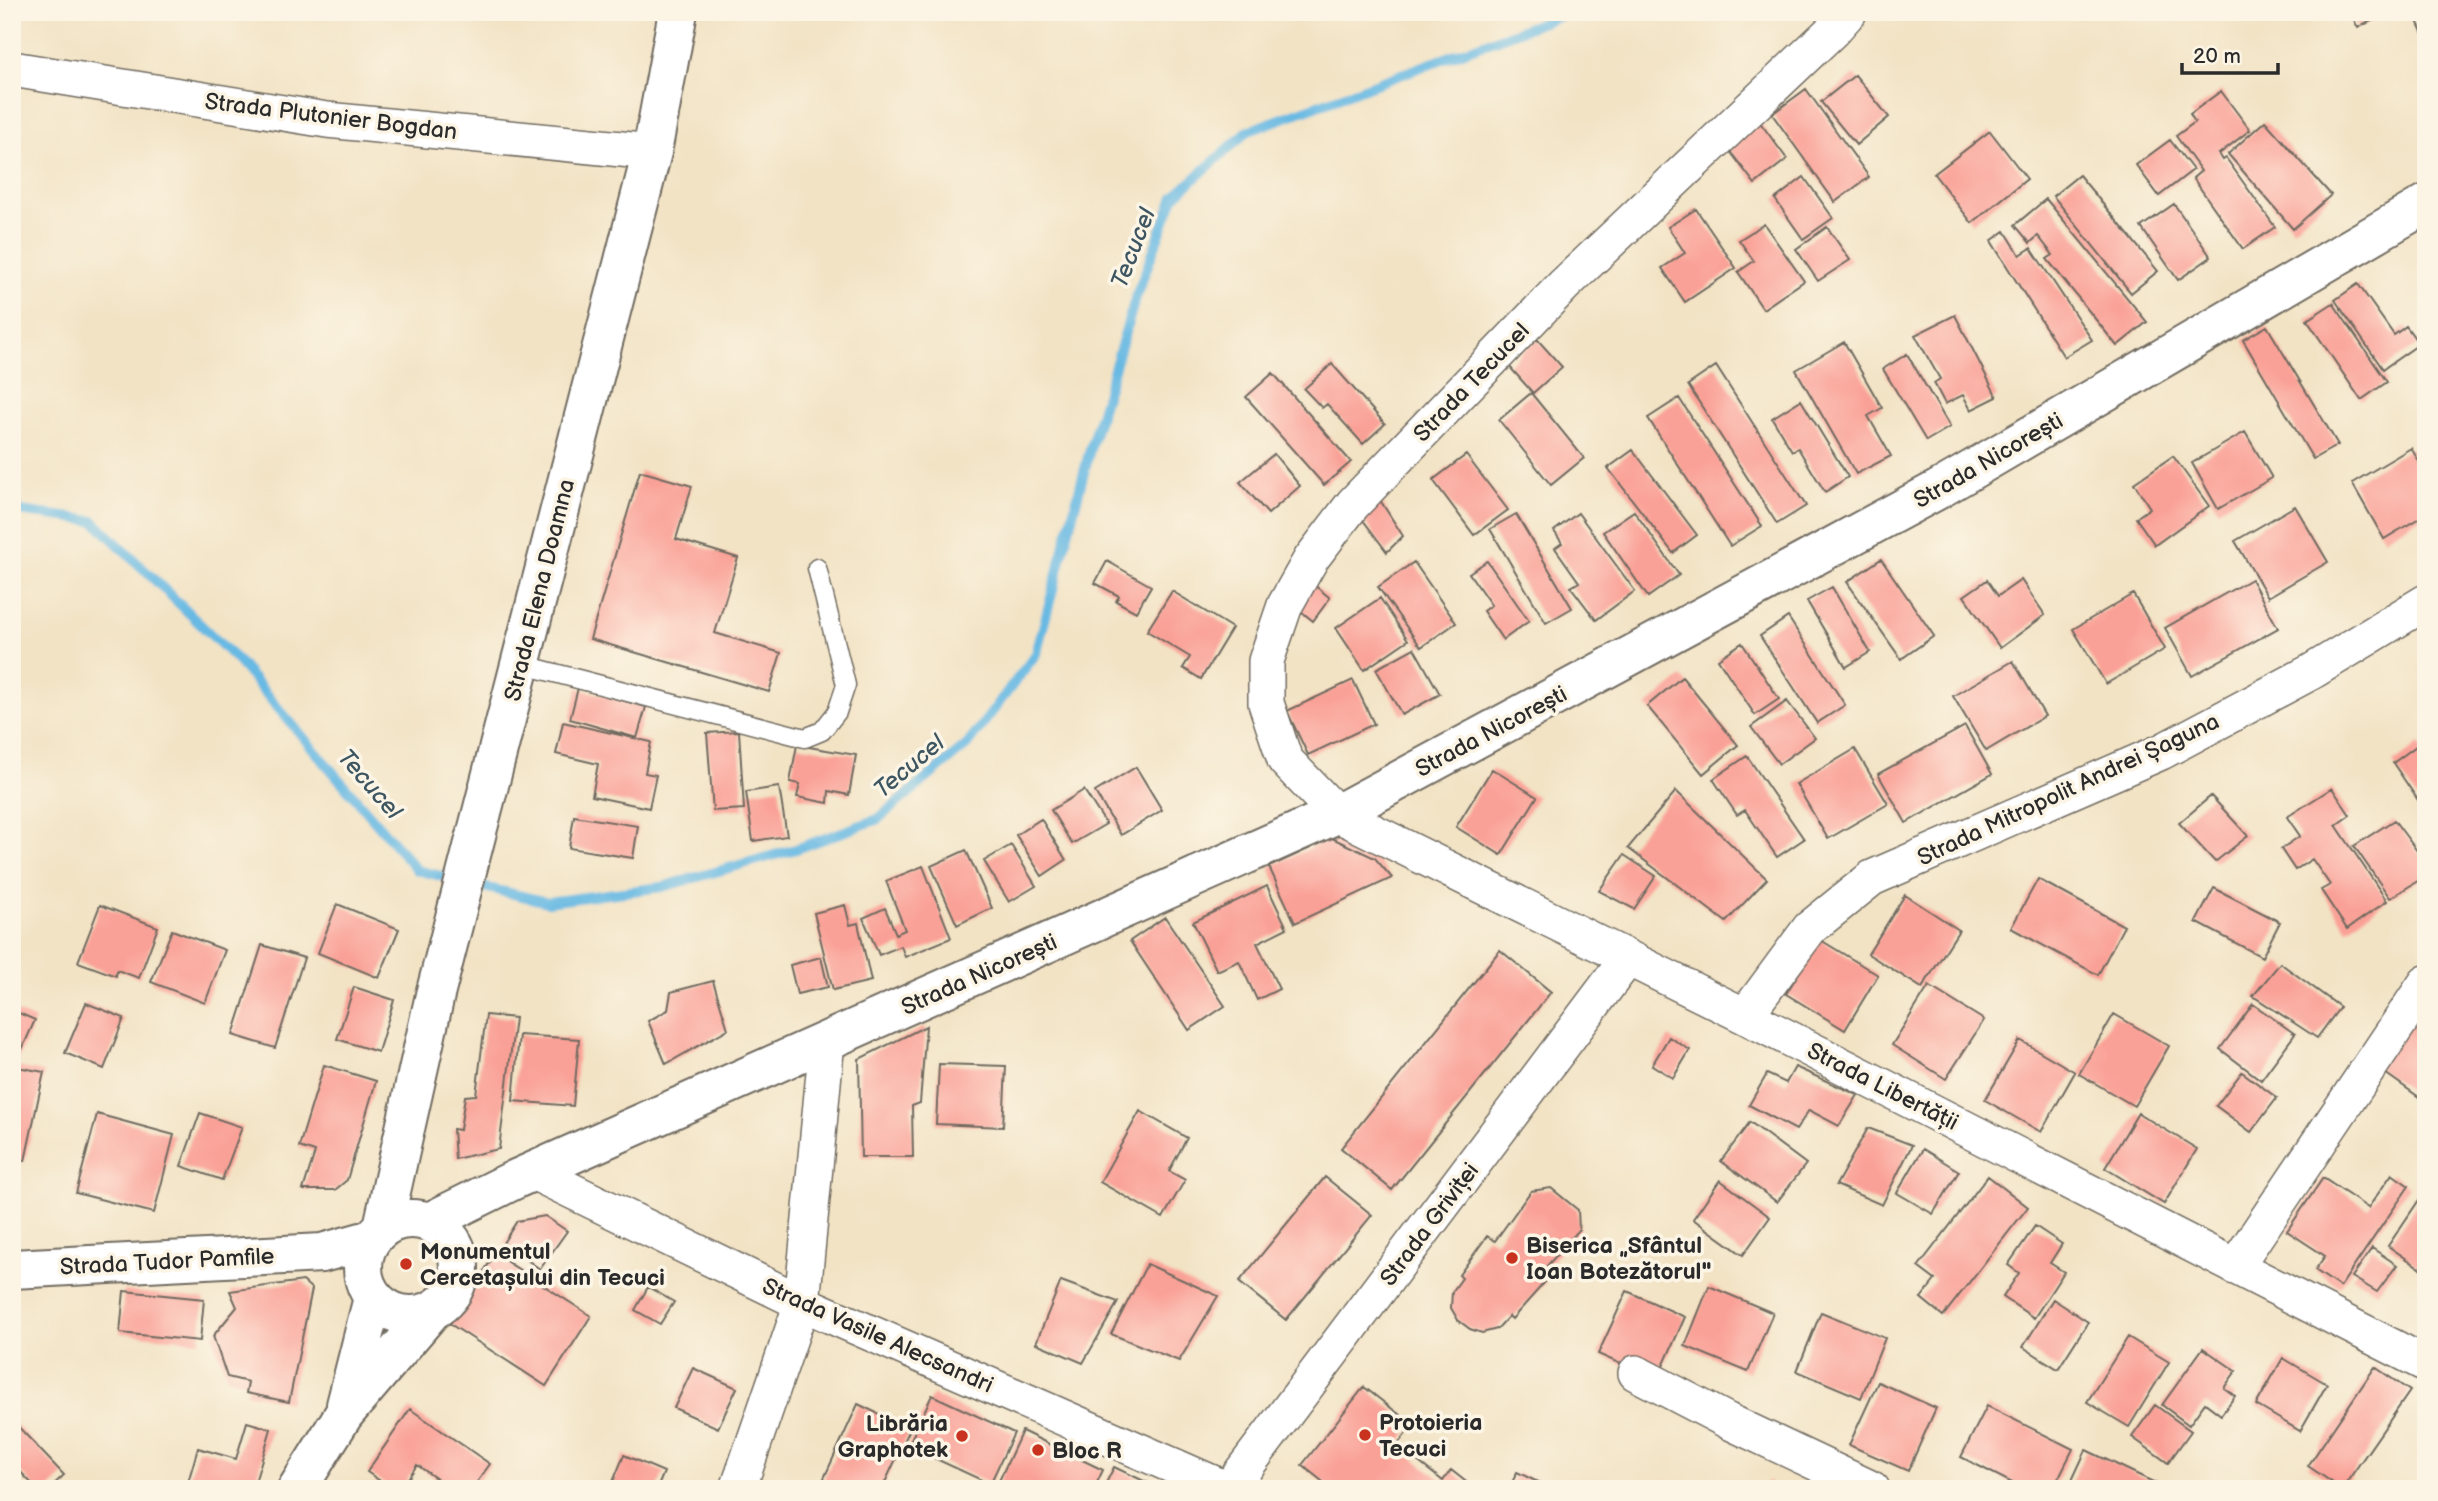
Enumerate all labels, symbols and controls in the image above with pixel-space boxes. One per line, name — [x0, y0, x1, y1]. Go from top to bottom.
scale bar — [2182, 32, 2279, 76]
text: 20 m — [2193, 44, 2241, 69]
street label: Strada Plutonier Bogdan — [203, 88, 459, 146]
water label: Tecucel — [1105, 203, 1162, 292]
street label: Strada Tecucel — [1408, 317, 1536, 448]
street label: Strada Nicorești — [1909, 407, 2068, 515]
street label: Strada Elena Doamna — [499, 476, 581, 704]
street label: Strada Nicorești — [1411, 680, 1572, 784]
street label: Strada Mitropolit Andrei Șaguna — [1913, 708, 2224, 872]
water label: Tecucel — [868, 728, 952, 804]
water label: Tecucel — [331, 743, 409, 826]
street label: Strada Nicorești — [897, 928, 1062, 1022]
street label: Strada Libertății — [1802, 1037, 1963, 1137]
street label: Strada Griviței — [1374, 1157, 1485, 1292]
place label: Biserica „Sfântul Ioan Botezătorul" — [1526, 1232, 1711, 1286]
place label: Monumentul Cercetașului din Tecuci — [420, 1238, 665, 1292]
street label: Strada Tudor Pamfile — [59, 1242, 275, 1282]
marker: Biserica „Sfântul Ioan Botezătorul" — [1504, 1250, 1520, 1266]
marker: Monumentul Cercetașului din Tecuci — [398, 1256, 414, 1272]
street label: Strada Vasile Alecsandri — [758, 1272, 997, 1399]
place label: Protoieria Tecuci — [1379, 1409, 1482, 1463]
place label: Librăria Graphotek — [838, 1410, 948, 1464]
marker: Protoieria Tecuci — [1357, 1427, 1373, 1443]
marker: Librăria Graphotek — [954, 1428, 970, 1444]
place label: Bloc R — [1052, 1437, 1122, 1465]
marker: Bloc R — [1030, 1442, 1046, 1458]

